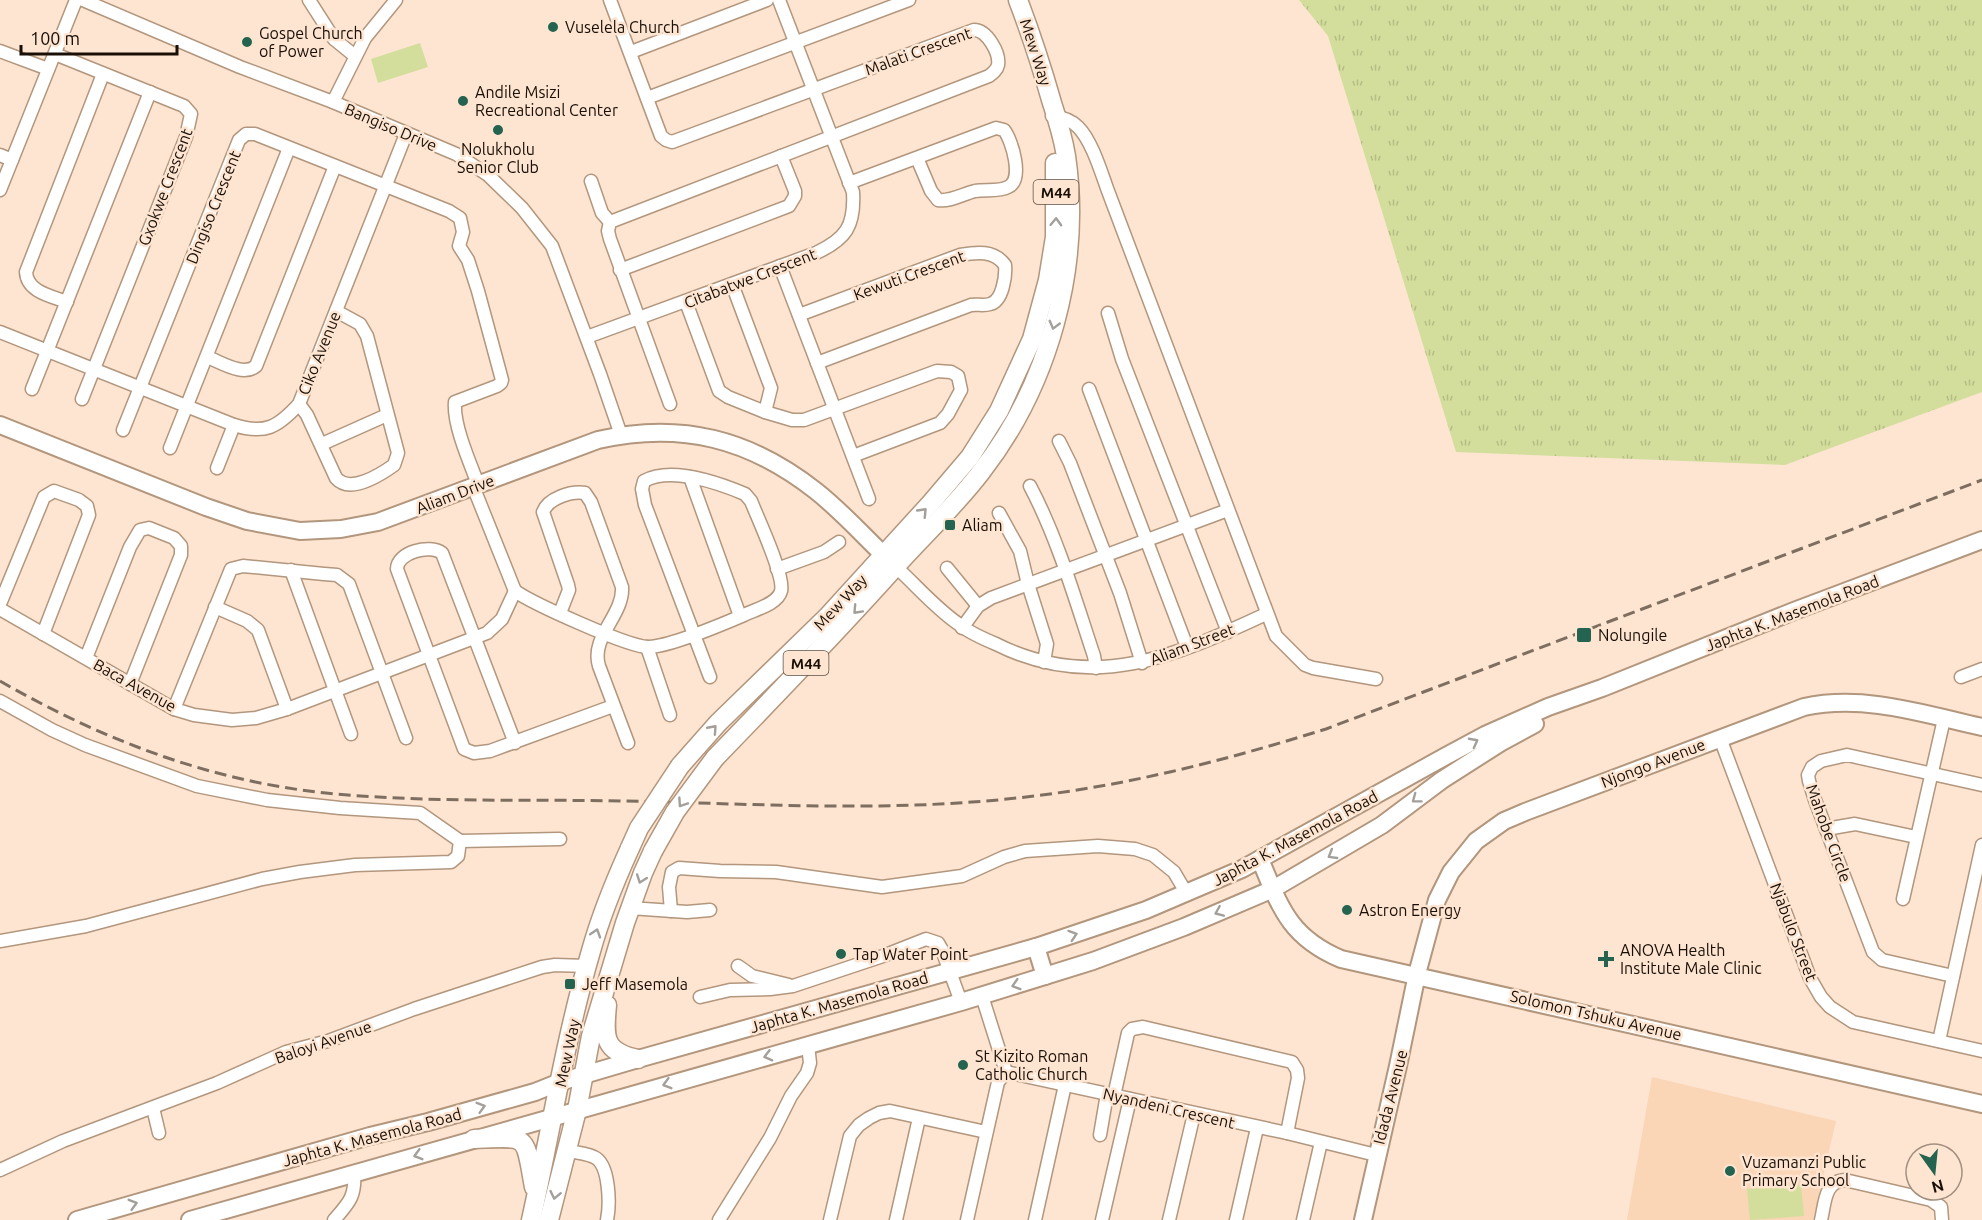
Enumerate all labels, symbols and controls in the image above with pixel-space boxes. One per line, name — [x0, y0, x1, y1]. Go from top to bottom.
street label: Mew Way — [1017, 16, 1055, 88]
scale bar — [21, 18, 177, 56]
place label: Vuselela Church — [565, 18, 680, 36]
marker: Vuselela Church — [546, 20, 560, 34]
street label: Malati Crescent — [862, 23, 974, 79]
place label: Gospel Church of Power — [259, 24, 363, 60]
text: 100 m — [30, 28, 80, 48]
marker: Gospel Church of Power — [240, 35, 254, 49]
place label: Andile Msizi Recreational Center — [475, 83, 618, 119]
marker: Andile Msizi Recreational Center — [456, 94, 470, 108]
street label: Bangiso Drive — [342, 99, 440, 155]
marker: Nolukholu Senior Club — [491, 123, 505, 137]
street label: Gxokwe Crescent — [134, 125, 196, 248]
place label: Nolukholu Senior Club — [457, 140, 539, 176]
street label: Dingiso Crescent — [182, 147, 244, 266]
road number: M44 — [1034, 180, 1078, 204]
one-way arrow — [1049, 218, 1062, 227]
street label: Citabatwe Crescent — [681, 244, 819, 312]
street label: Kewuti Crescent — [851, 246, 968, 303]
street label: Ciko Avenue — [294, 309, 344, 397]
one-way arrow — [1049, 319, 1061, 329]
street label: Aliam Drive — [413, 471, 497, 517]
one-way arrow — [916, 509, 927, 519]
place label: Aliam — [962, 516, 1003, 534]
marker: Aliam — [943, 518, 957, 532]
street label: Mew Way — [810, 570, 870, 633]
street label: Japhta K. Masemola Road — [1703, 572, 1881, 654]
one-way arrow — [853, 603, 864, 614]
street label: Aliam Street — [1147, 619, 1237, 668]
marker: Nolungile — [1575, 626, 1593, 644]
place label: Nolungile — [1598, 626, 1667, 644]
road number: M44 — [784, 651, 828, 675]
street label: Baca Avenue — [91, 655, 179, 715]
one-way arrow — [706, 725, 717, 735]
street label: Njongo Avenue — [1598, 735, 1708, 791]
one-way arrow — [1467, 737, 1478, 749]
street label: Mahobe Circle — [1803, 782, 1855, 884]
street label: Japhta K. Masemola Road — [1209, 787, 1381, 889]
one-way arrow — [1412, 792, 1423, 803]
one-way arrow — [678, 796, 689, 807]
one-way arrow — [1328, 847, 1338, 859]
one-way arrow — [635, 873, 648, 884]
street label: Njabulo Street — [1767, 880, 1821, 984]
place label: Astron Energy — [1359, 901, 1461, 919]
marker: Astron Energy — [1340, 903, 1354, 917]
one-way arrow — [1214, 905, 1225, 917]
one-way arrow — [589, 928, 602, 939]
one-way arrow — [1067, 929, 1078, 942]
place label: ANOVA Health Institute Male Clinic — [1620, 941, 1762, 977]
place label: Tap Water Point — [853, 945, 969, 963]
marker: Tap Water Point — [834, 947, 848, 961]
marker: ANOVA Health Institute Male Clinic — [1597, 950, 1615, 968]
street label: Japhta K. Masemola Road — [748, 968, 930, 1036]
place label: Jeff Masemola — [582, 975, 688, 993]
marker: Jeff Masemola — [563, 977, 577, 991]
one-way arrow — [1011, 978, 1022, 990]
street label: Solomon Tshuku Avenue — [1508, 986, 1684, 1044]
street label: Baloyi Avenue — [272, 1017, 374, 1067]
street label: Mew Way — [551, 1017, 583, 1089]
place label: St Kizito Roman Catholic Church — [975, 1047, 1088, 1083]
street label: Idada Avenue — [1370, 1048, 1410, 1146]
one-way arrow — [763, 1049, 774, 1061]
marker: St Kizito Roman Catholic Church — [956, 1058, 970, 1072]
one-way arrow — [662, 1077, 673, 1089]
street label: Nyandeni Crescent — [1101, 1084, 1237, 1132]
one-way arrow — [475, 1102, 486, 1114]
street label: Japhta K. Masemola Road — [281, 1104, 463, 1170]
north arrow — [1904, 1142, 1964, 1202]
one-way arrow — [413, 1147, 423, 1160]
place label: Vuzamanzi Public Primary School — [1742, 1153, 1867, 1189]
marker: Vuzamanzi Public Primary School — [1723, 1164, 1737, 1178]
text: N — [1930, 1176, 1946, 1197]
one-way arrow — [549, 1190, 562, 1200]
one-way arrow — [127, 1199, 138, 1211]

